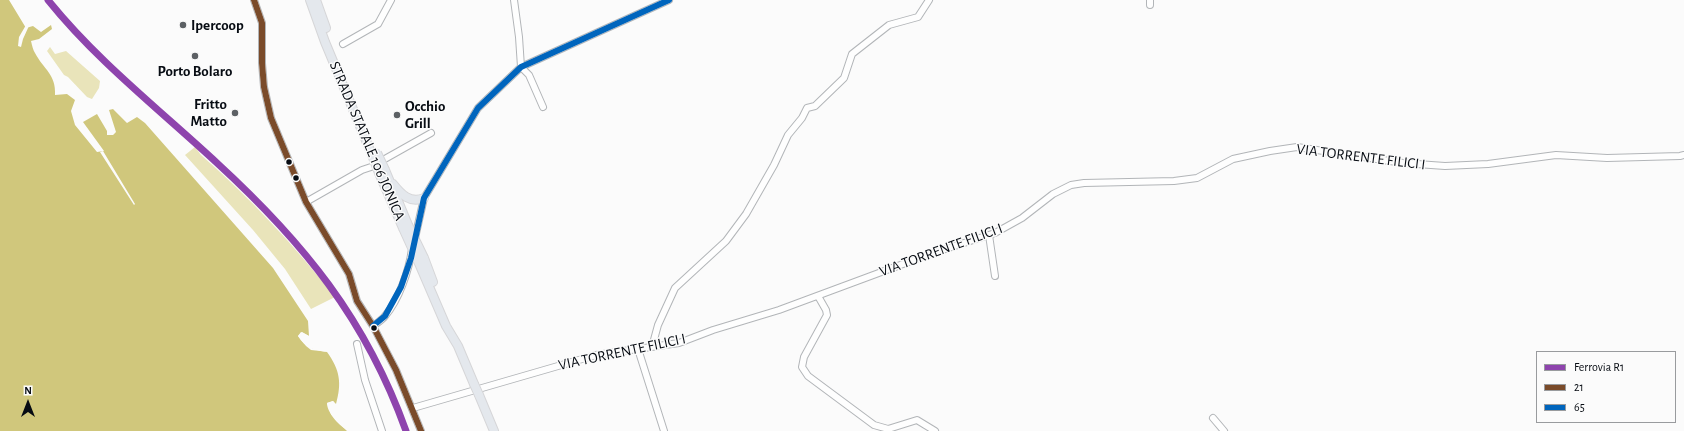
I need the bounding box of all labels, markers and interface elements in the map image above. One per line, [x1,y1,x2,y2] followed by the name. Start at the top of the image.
[191,16,244,34] place label: Ipercoop
[178,20,188,30] marker: Ipercoop
[190,51,200,61] marker: Porto Bolaro
[325,59,409,223] street label: STRADA STATALE 106 JONICA
[158,62,232,80] place label: Porto Bolaro
[191,95,227,130] place label: Fritto Matto
[405,97,445,132] place label: Occhio Grill
[230,108,240,118] marker: Fritto Matto
[392,110,402,120] marker: Occhio Grill
[1296,140,1426,174] street label: VIA TORRENTE FILICI I
[284,157,294,167] unlabelled marker
[291,173,301,183] unlabelled marker
[877,219,1005,281] street label: VIA TORRENTE FILICI I
[369,323,379,333] unlabelled marker
[557,330,687,374] street label: VIA TORRENTE FILICI I
[1536,351,1676,423] legend
[1574,361,1624,373] text: Ferrovia R1
[1574,381,1584,393] text: 21
[8,383,48,423] north arrow
[24,385,32,396] text: N
[1574,401,1585,413] text: 65

